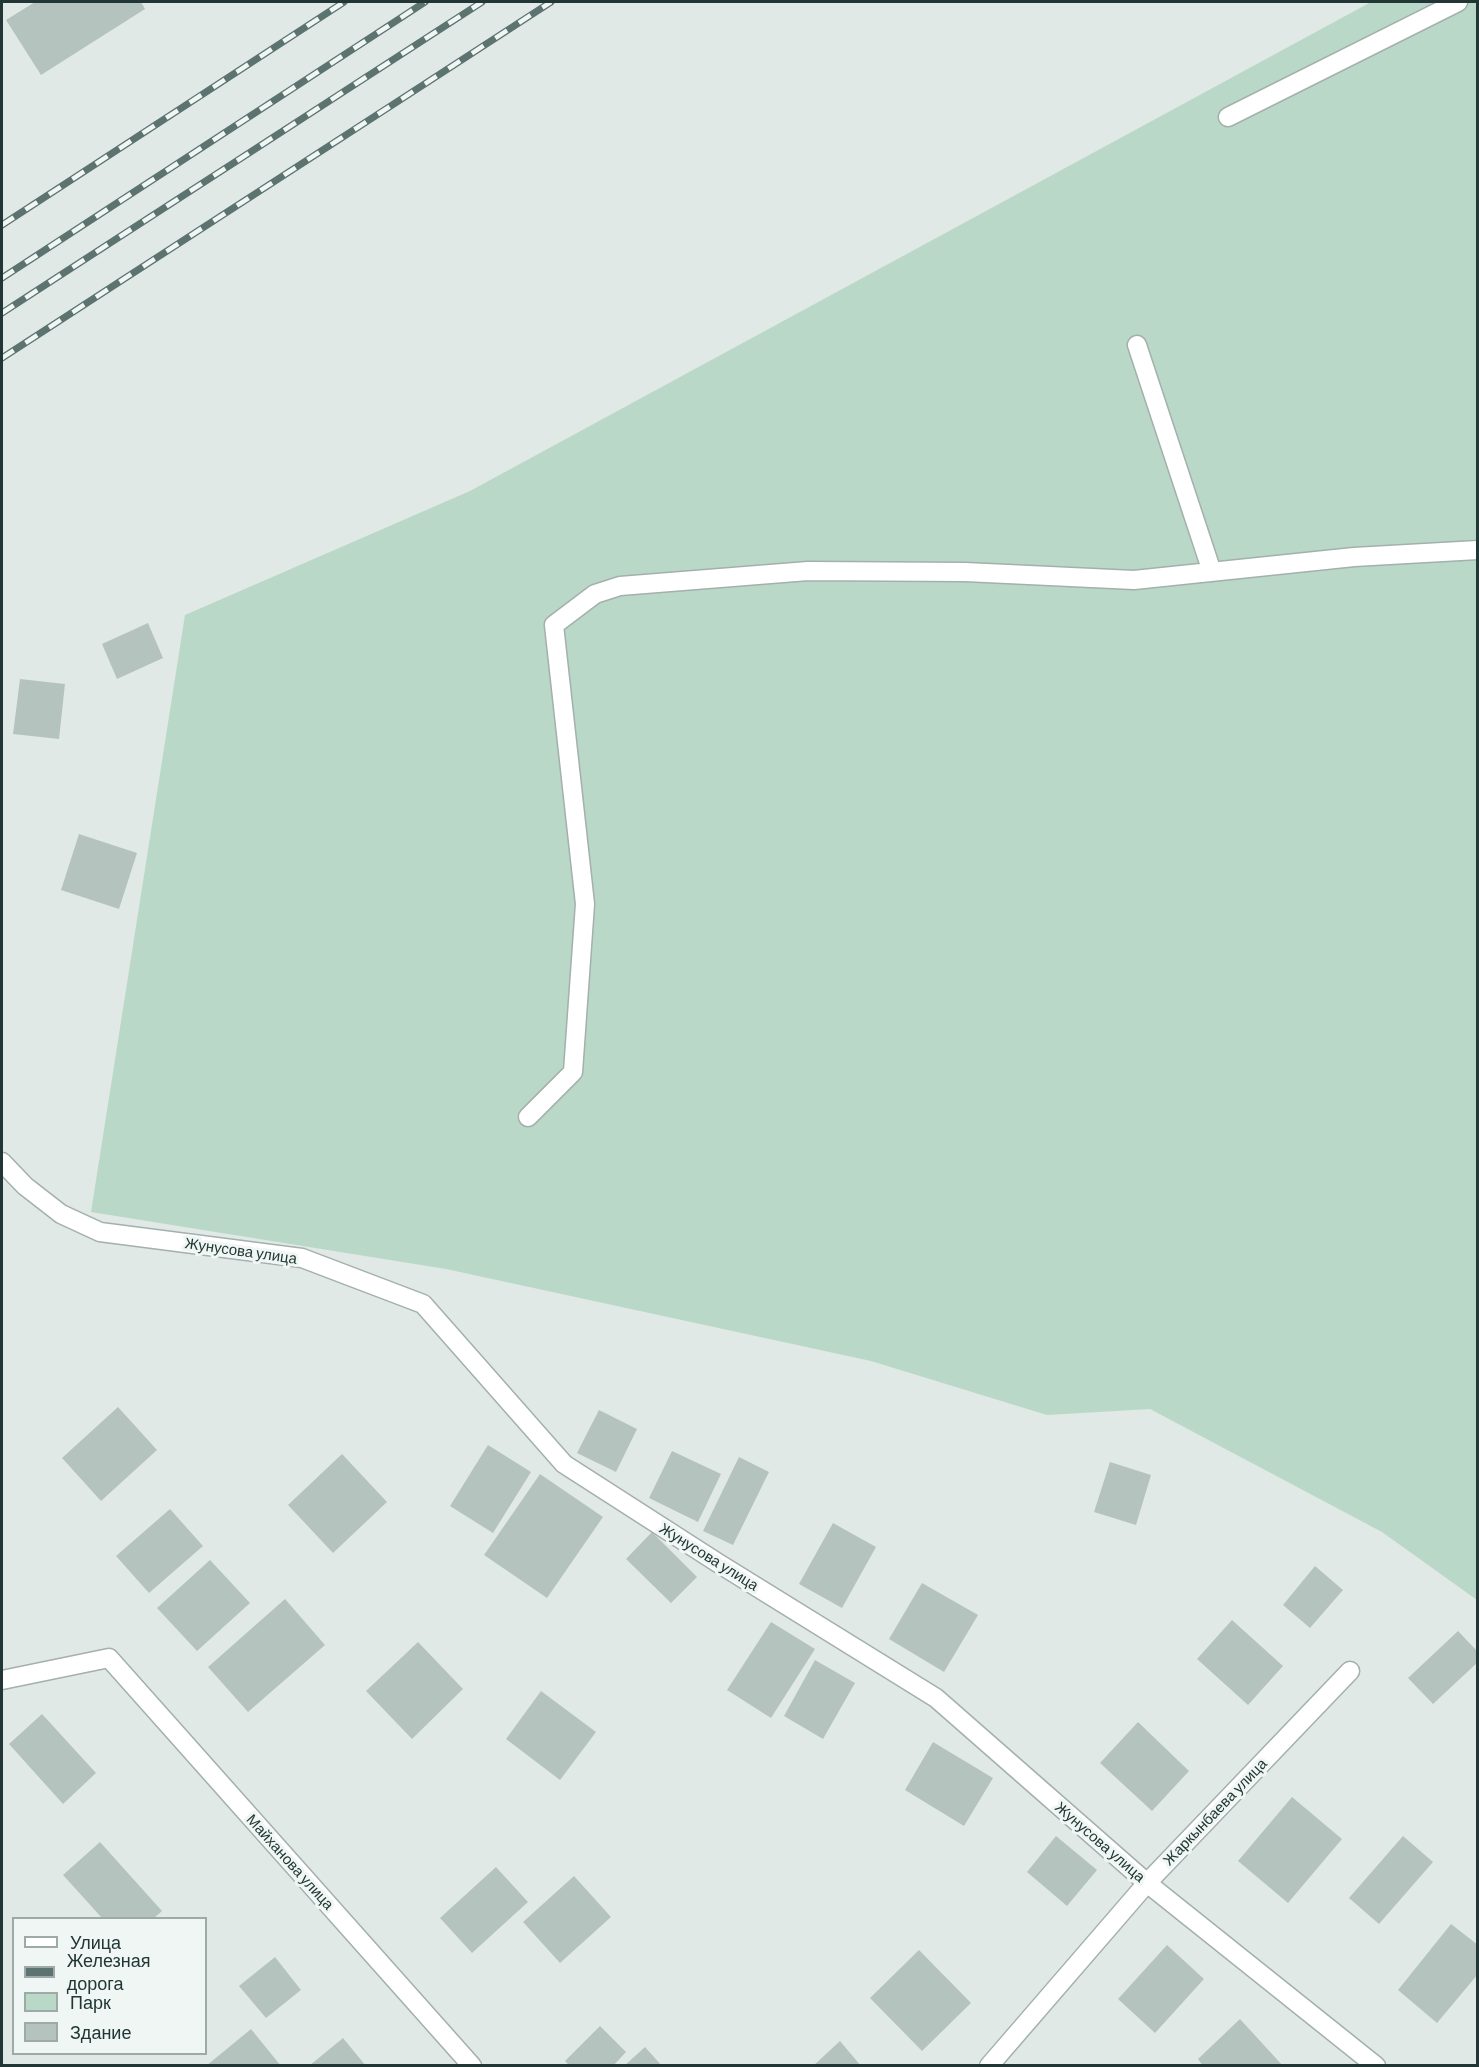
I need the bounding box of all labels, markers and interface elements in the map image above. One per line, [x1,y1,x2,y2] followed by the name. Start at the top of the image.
[184,1234,298,1268] street label: Жунусова улица
[656,1519,762,1595] street label: Жунусова улица
[1159,1755,1271,1869] street label: Жаркынбаева улица
[1051,1798,1149,1886] street label: Жунусова улица
[242,1811,338,1913] street label: Майханова улица
[12,1917,207,2055] legend
[70,1931,121,1953] text: Улица
[67,1949,151,1994] text: Железная дорога
[70,1991,111,2013] text: Парк
[70,2021,131,2043] text: Здание

